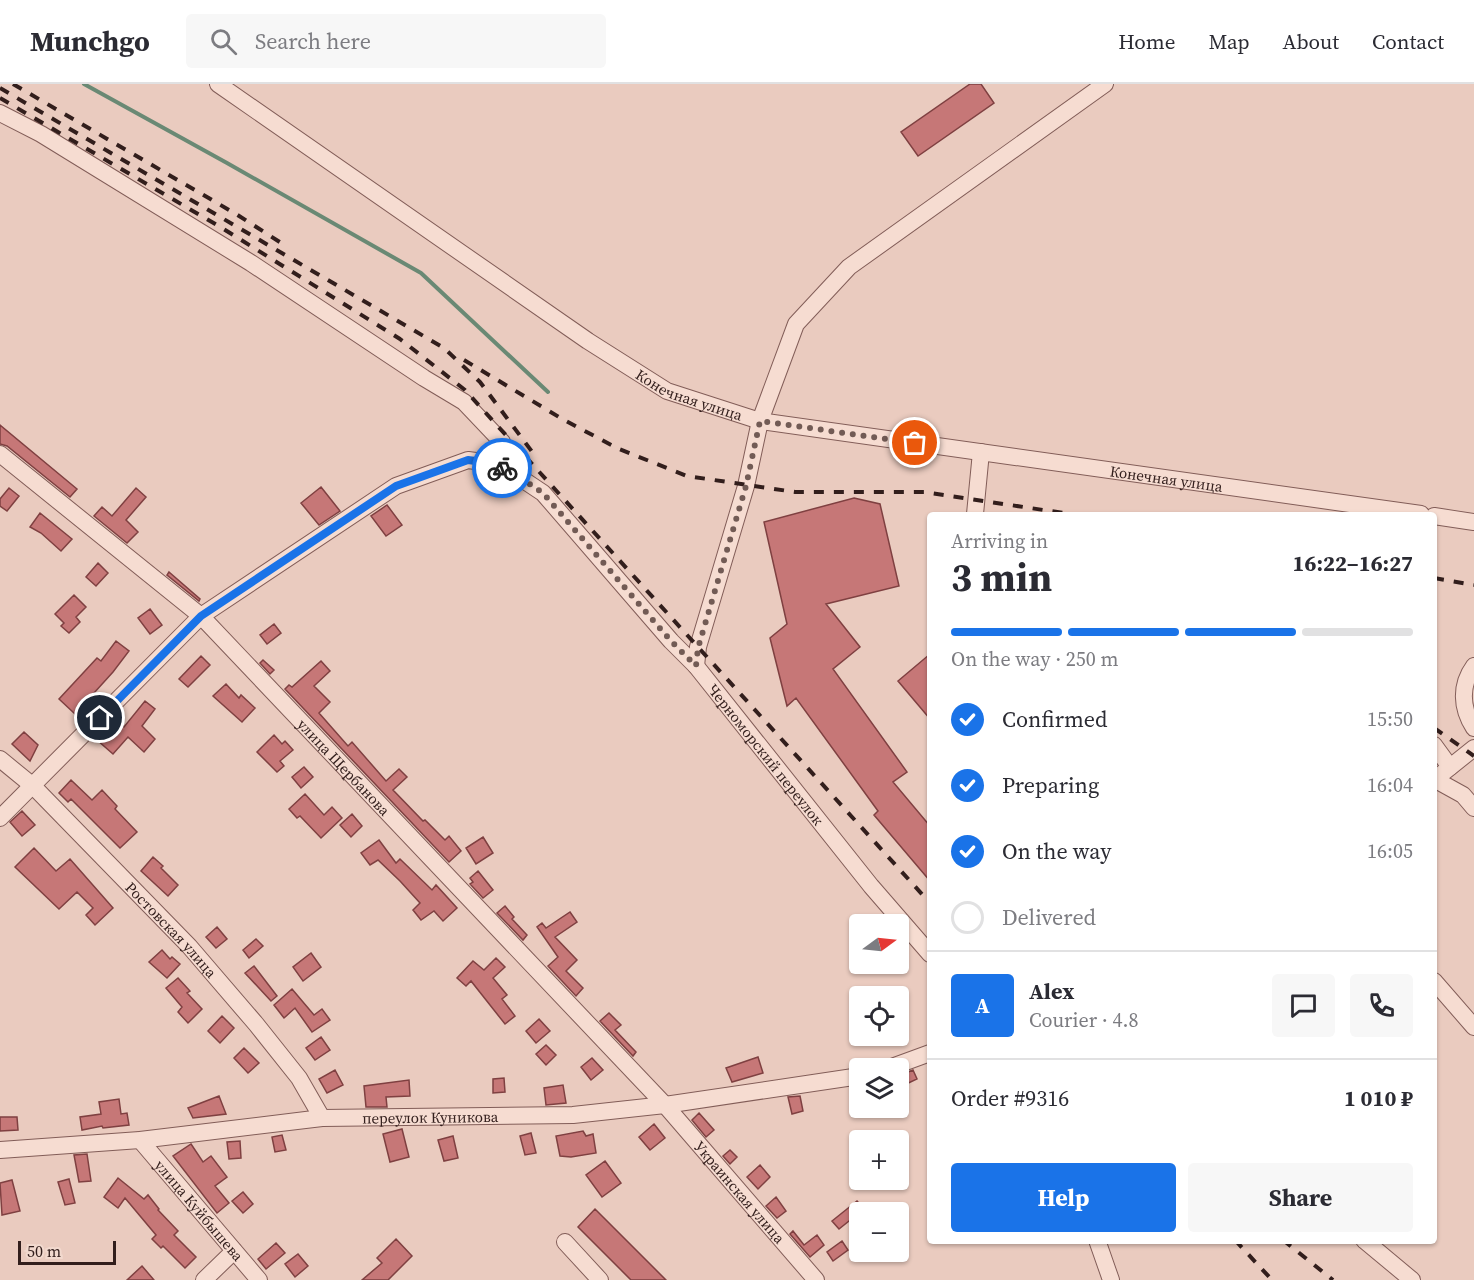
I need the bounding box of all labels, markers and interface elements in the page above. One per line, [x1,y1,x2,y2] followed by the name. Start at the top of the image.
[186,14,606,68] search box
[30,22,150,60] text: Munchgo
[207,25,240,58] icon: search
[255,26,371,56] text: Search here
[1118,27,1176,56] text: Home
[1209,27,1250,56] text: Map
[1283,27,1339,56] text: About
[1372,27,1444,56] text: Contact
[632,364,746,425] street label: Конечная улица
[889,417,940,468] pin
[898,426,931,459] icon: bag
[472,438,532,498] courier
[486,452,519,485] icon: bike
[1109,460,1224,497] street label: Конечная улица
[951,527,1048,555] text: Arriving in
[1293,548,1413,578] text: 16:22–16:27
[951,551,1052,604] text: 3 min
[951,645,1118,673] text: On the way · 250 m
[703,679,829,830] street label: Черноморский переулок
[74,692,125,743] pin
[83,701,116,734] icon: home
[951,703,984,736] icon: check
[1002,704,1107,734] text: Confirmed
[1367,705,1413,733] text: 15:50
[293,714,395,820] street label: улица Щербанова
[951,769,984,802] icon: check
[1002,770,1099,800] text: Preparing
[1367,771,1413,799] text: 16:04
[951,835,984,868] icon: check
[1002,836,1111,866] text: On the way
[1367,837,1413,865] text: 16:05
[121,877,222,982] street label: Ростовская улица
[1002,902,1096,932] text: Delivered
[849,914,909,974] north arrow
[849,914,909,1262] map controls
[1272,974,1335,1037] button: chat
[1350,974,1413,1037] button: phone
[1029,976,1074,1006] text: Alex
[849,986,909,1046] button: locate
[975,990,990,1020] text: A
[1029,1006,1138,1034] text: Courier · 4.8
[849,1058,909,1118] button: layers
[951,1083,1069,1113] text: Order #9316
[1344,1083,1413,1113] text: 1 010 ₽
[362,1105,499,1128] street label: переулок Куникова
[849,1130,909,1190] button: +
[690,1136,790,1248] street label: Украинская улица
[150,1155,249,1266] street label: улица Куйбышева
[951,1163,1176,1232] button: Help
[1188,1163,1413,1232] button: Share
[849,1202,909,1262] button: −
[18,1238,116,1266] scale bar
[27,1240,61,1262] text: 50 m

